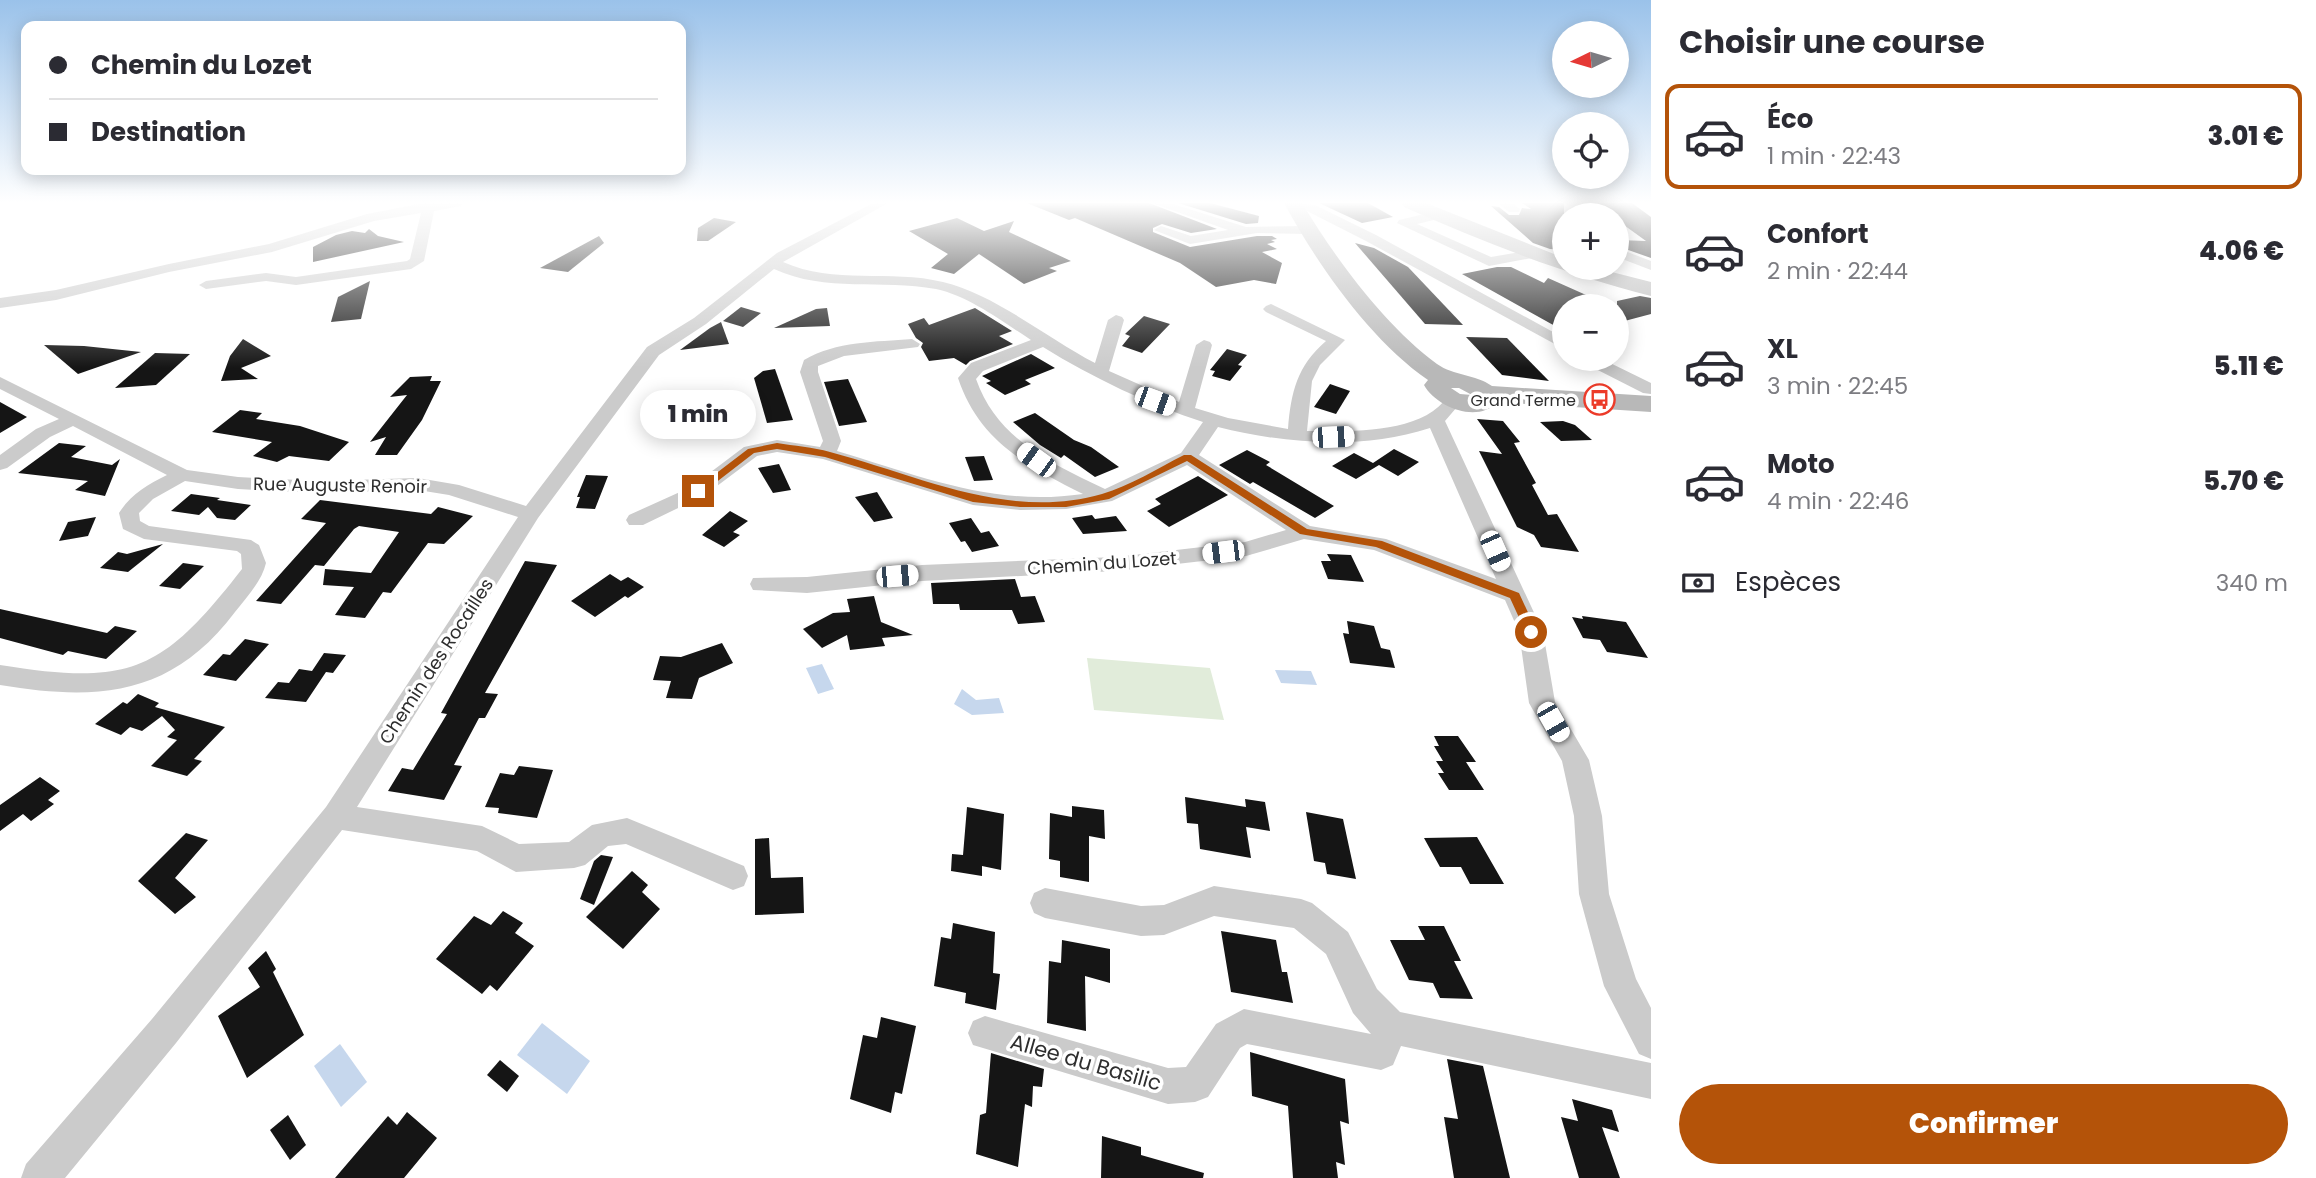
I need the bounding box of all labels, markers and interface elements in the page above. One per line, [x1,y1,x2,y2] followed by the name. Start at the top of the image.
[1679,19,1985,64] text: Choisir une course
[1552,21,1629,98] north arrow
[1552,21,1629,371] map controls
[91,47,312,83] text: Chemin du Lozet
[1767,101,1813,137] text: Éco
[1683,105,1746,168] icon: car
[1552,112,1629,189] button: locate
[91,114,246,150] text: Destination
[2208,118,2284,154] text: 3.01 €
[1767,140,1901,172] text: 1 min · 22:43
[1552,203,1629,280] button: +
[1767,216,1869,252] text: Confort
[1683,220,1746,283] icon: car
[2199,233,2284,269] text: 4.06 €
[1767,255,1908,287] text: 2 min · 22:44
[1552,294,1629,371] button: −
[1767,331,1798,367] text: XL
[1683,335,1746,398] icon: car
[2213,348,2284,384] text: 5.11 €
[1767,370,1908,402] text: 3 min · 22:45
[1582,383,1616,417] bus stop icon: Grand Terme
[1132,384,1179,418] car
[1470,389,1576,412] place label: Grand Terme
[640,390,756,438] callout: 1 min
[668,398,728,430] text: 1 min
[1312,426,1355,448] car
[1013,439,1060,481] car
[1767,446,1835,482] text: Moto
[1683,450,1746,513] icon: car
[2203,463,2284,499] text: 5.70 €
[253,471,427,499] street label: Rue Auguste Renoir
[682,475,714,507] route end
[1767,485,1909,517] text: 4 min · 22:46
[1477,528,1514,574] car
[1201,539,1246,565] car
[1027,545,1177,581] street label: Chemin du Lozet
[876,564,919,588] car
[1679,564,1717,602] icon: cash
[1735,564,1841,600] text: Espèces
[2216,567,2288,599] text: 340 m
[373,573,499,749] street label: Chemin des Rocailles
[1515,616,1547,648] route start
[1534,699,1573,745] car
[1007,1027,1165,1097] street label: Allee du Basilic
[1679,1084,2288,1164] button: Confirmer

